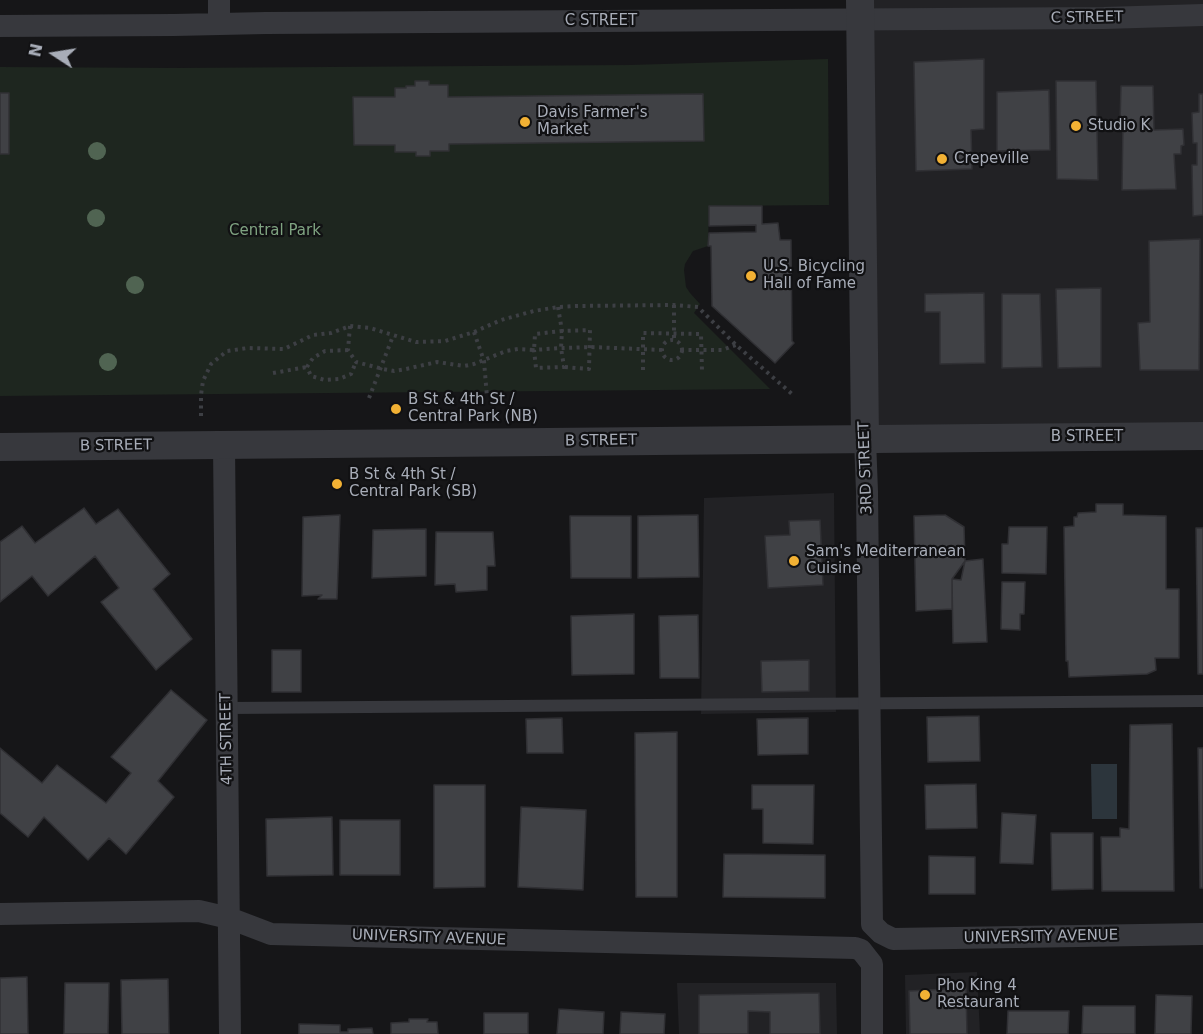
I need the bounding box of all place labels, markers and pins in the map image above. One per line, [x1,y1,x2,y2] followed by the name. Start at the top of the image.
[537,104,648,139] place label: Davis Farmer's Market
[518,115,532,129] marker: Davis Farmer's Market
[1088,117,1150,135] place label: Studio K
[1069,119,1083,133] marker: Studio K
[954,150,1029,168] place label: Crepeville
[935,152,949,166] marker: Crepeville
[763,258,865,293] place label: U.S. Bicycling Hall of Fame
[744,269,758,283] marker: U.S. Bicycling Hall of Fame
[408,391,538,426] place label: B St & 4th St / Central Park (NB)
[389,402,403,416] marker: B St & 4th St / Central Park (NB)
[349,466,477,501] place label: B St & 4th St / Central Park (SB)
[330,477,344,491] marker: B St & 4th St / Central Park (SB)
[806,543,966,578] place label: Sam's Mediterranean Cuisine
[787,554,801,568] marker: Sam's Mediterranean Cuisine
[937,977,1019,1012] place label: Pho King 4 Restaurant
[918,988,932,1002] marker: Pho King 4 Restaurant

